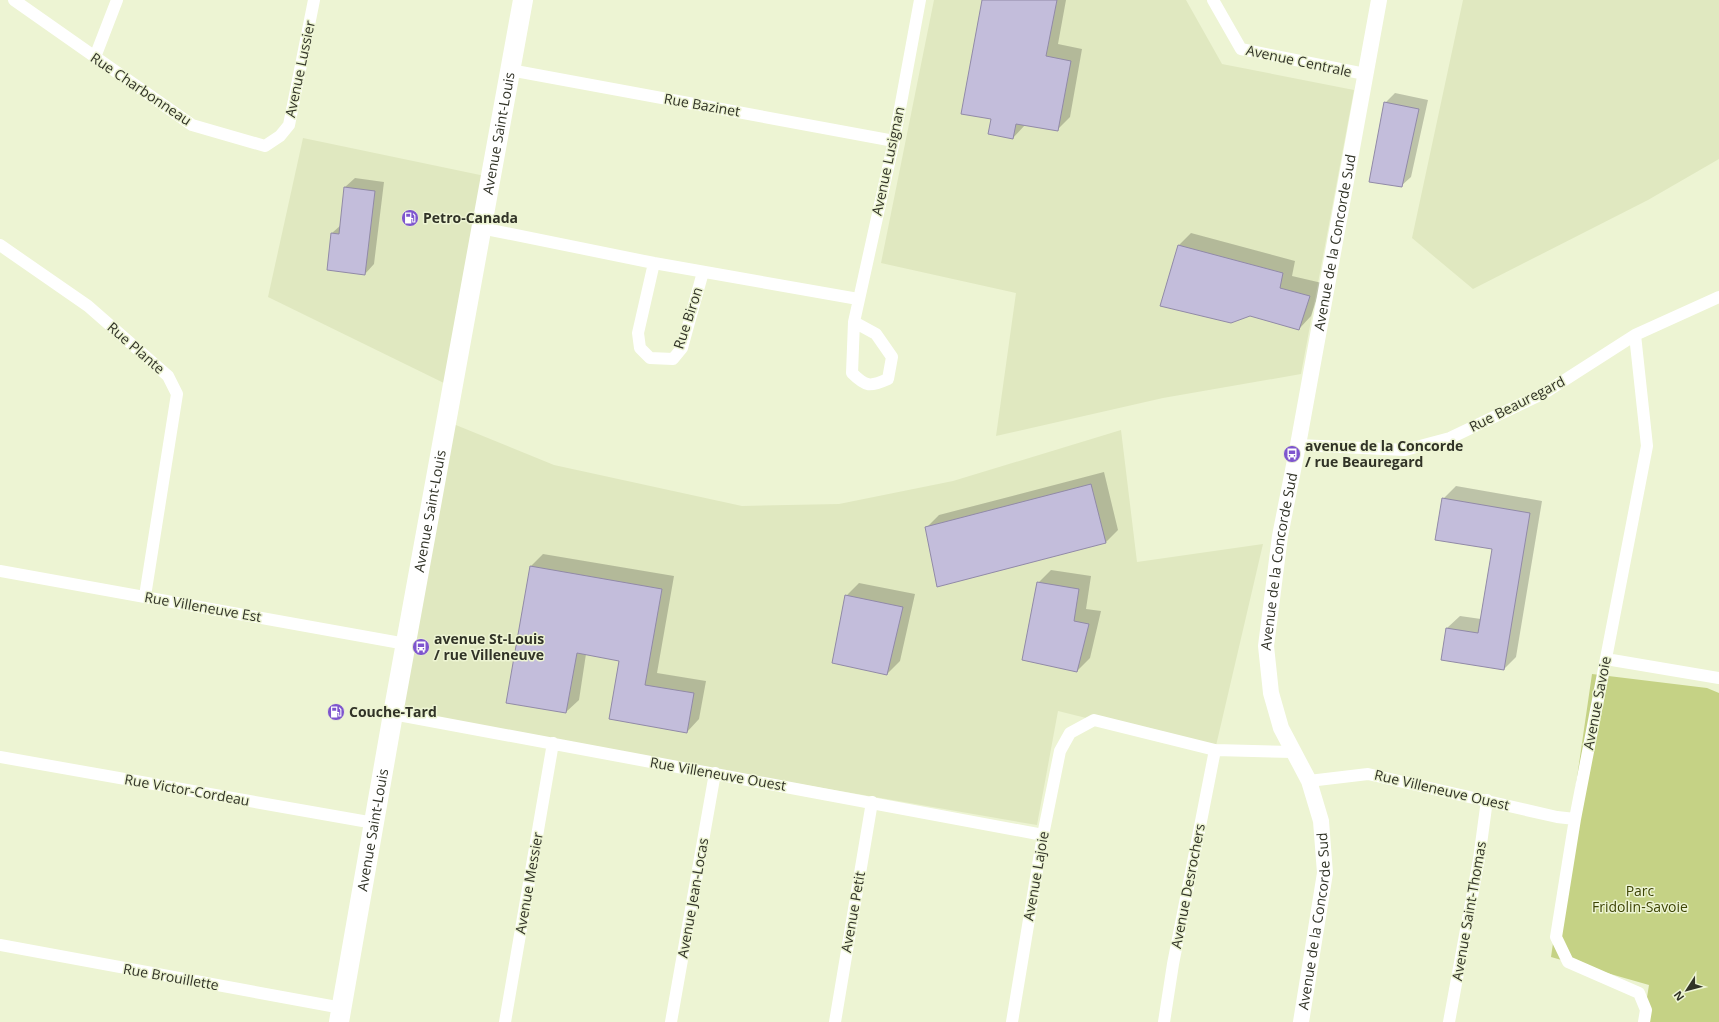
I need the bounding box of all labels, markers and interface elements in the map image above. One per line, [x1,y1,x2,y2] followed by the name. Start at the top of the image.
[280,18,319,119] street label: Avenue Lussier
[1245,40,1354,81] street label: Avenue Centrale
[87,48,196,129] street label: Rue Charbonneau
[478,70,519,196] street label: Avenue Saint-Louis
[662,88,742,121] street label: Rue Bazinet
[867,105,908,217] street label: Avenue Lusignan
[1309,152,1360,332] street label: Avenue de la Concorde Sud
[400,208,420,228] fuel station icon: Petro-Canada
[423,208,518,227] place label: Petro-Canada
[669,284,706,351] street label: Rue Biron
[104,318,169,378] street label: Rue Plante
[1466,371,1568,436] street label: Rue Beauregard
[1305,436,1463,471] place label: avenue de la Concorde / rue Beauregard
[1282,444,1302,464] bus stop icon: avenue de la Concorde / rue Beauregard
[409,448,450,574] street label: Avenue Saint-Louis
[1256,471,1301,651] street label: Avenue de la Concorde Sud
[143,587,263,626] street label: Rue Villeneuve Est
[434,629,544,664] place label: avenue St-Louis / rue Villeneuve
[411,637,431,657] bus stop icon: avenue St-Louis / rue Villeneuve
[1578,655,1615,751] street label: Avenue Savoie
[326,702,346,722] fuel station icon: Couche-Tard
[349,702,437,721] place label: Couche-Tard
[648,752,788,795] street label: Rue Villeneuve Ouest
[1373,765,1512,814] street label: Rue Villeneuve Ouest
[352,767,392,893] street label: Avenue Saint-Louis
[123,769,251,810] street label: Rue Victor-Cordeau
[1166,822,1209,950] street label: Avenue Desrochers
[1018,829,1053,922] street label: Avenue Lajoie
[510,830,547,935] street label: Avenue Messier
[1293,832,1334,1011] street label: Avenue de la Concorde Sud
[673,836,712,960] street label: Avenue Jean-Locas
[1447,839,1490,982] street label: Avenue Saint-Thomas
[836,870,869,954] street label: Avenue Petit
[1592,881,1688,916] park label: Parc Fridolin-Savoie
[122,959,221,994] street label: Rue Brouillette
[1667,970,1707,1010] north arrow
[1670,988,1687,1004] text: N

